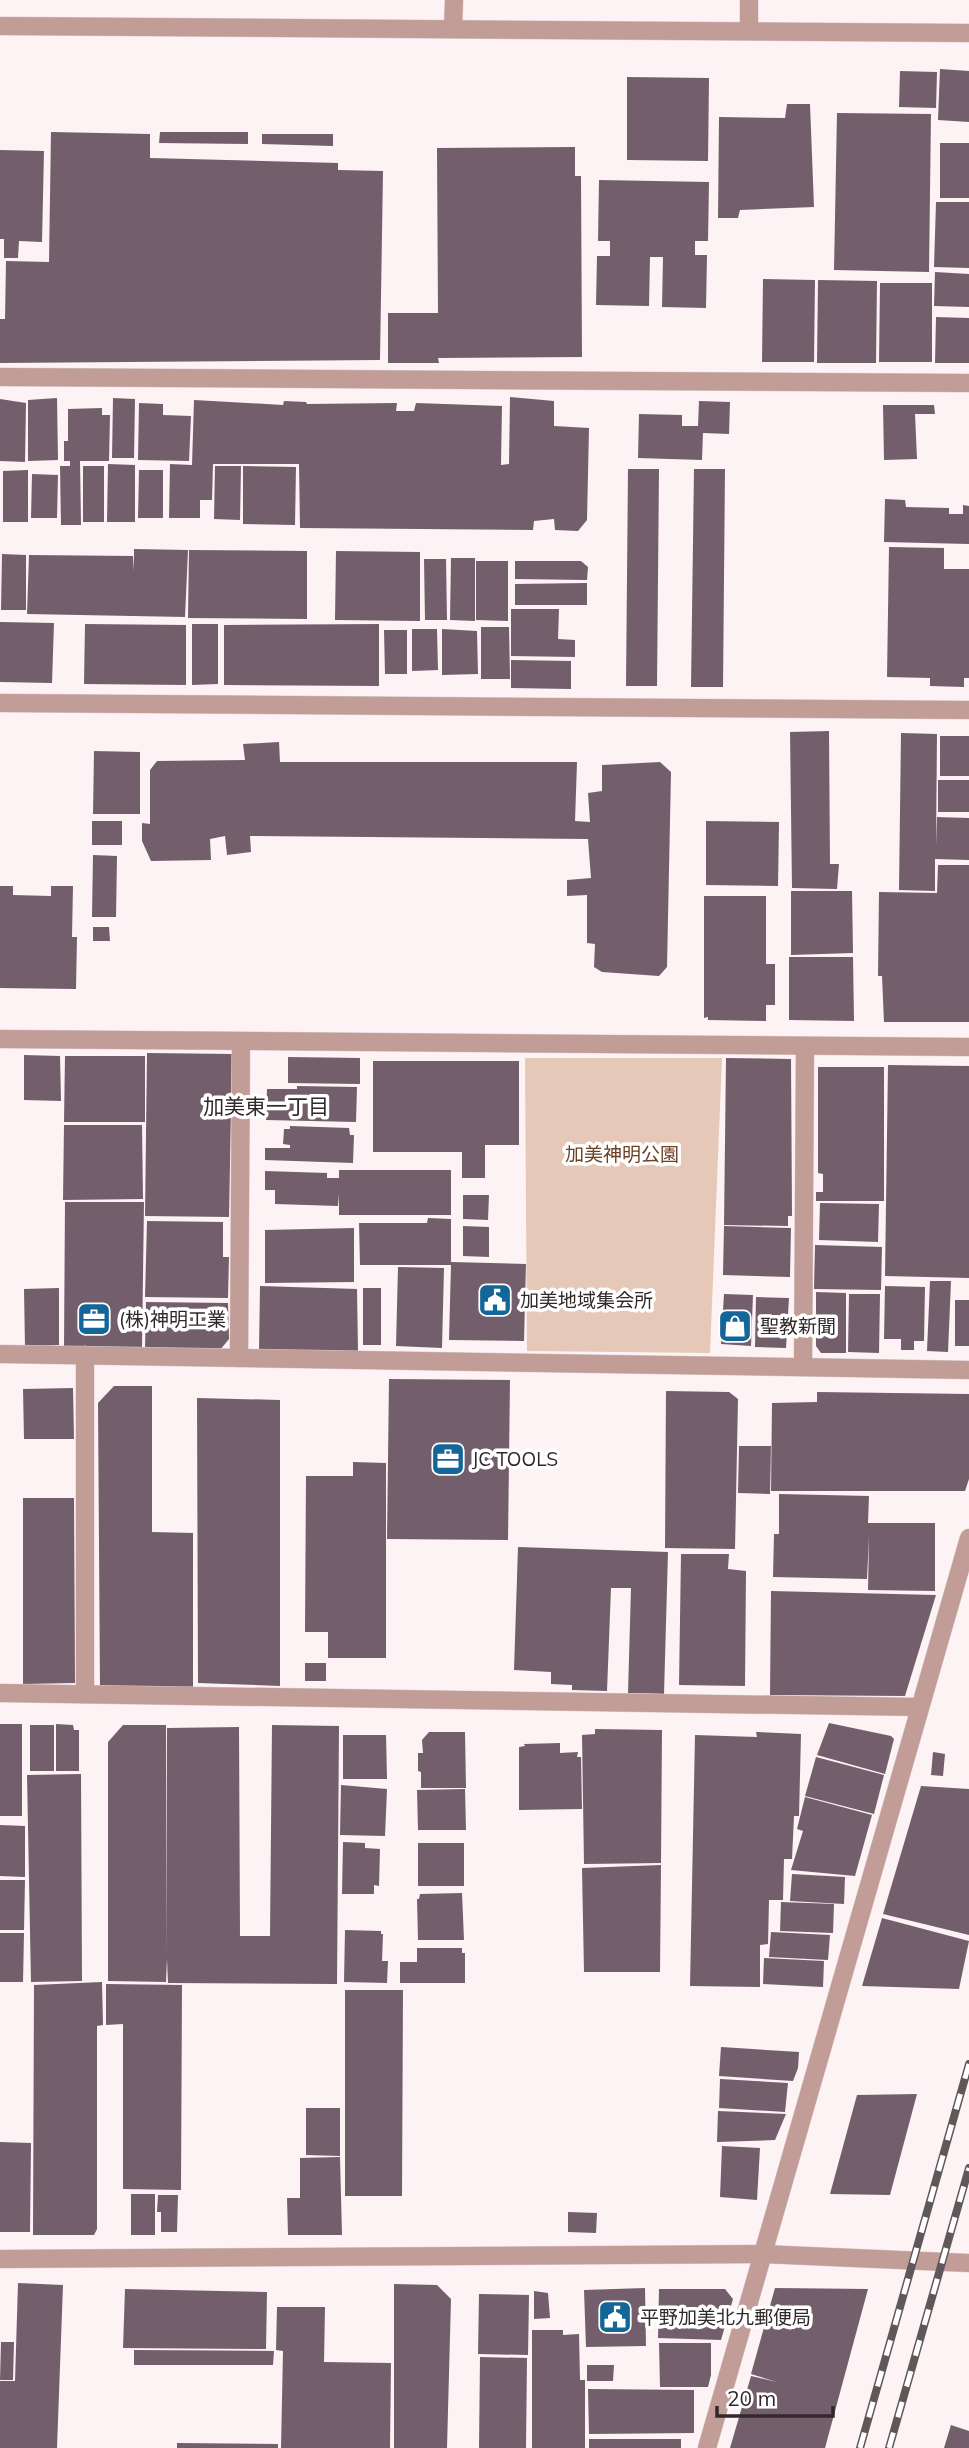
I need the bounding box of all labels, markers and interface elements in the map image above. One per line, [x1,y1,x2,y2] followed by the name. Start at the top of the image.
[203,1093,329,1119] district label: 加美東一丁目
[565,1142,679,1166] park label: 加美神明公園
[476,1281,514,1319] public building icon: 加美地域集会所
[520,1288,653,1312] place label: 加美地域集会所
[75,1300,113,1338] office icon: (株)神明工業
[119,1307,226,1331] place label: (株)神明工業
[716,1307,754,1345] shop icon: 聖教新聞
[760,1314,836,1338] place label: 聖教新聞
[429,1440,467,1478] office icon: JC TOOLS
[472,1447,558,1471] place label: JC TOOLS
[596,2298,634,2336] public building icon: 平野加美北九郵便局
[640,2305,811,2329] place label: 平野加美北九郵便局
[717,2374,832,2418] scale bar
[727,2385,776,2411] text: 20 m

